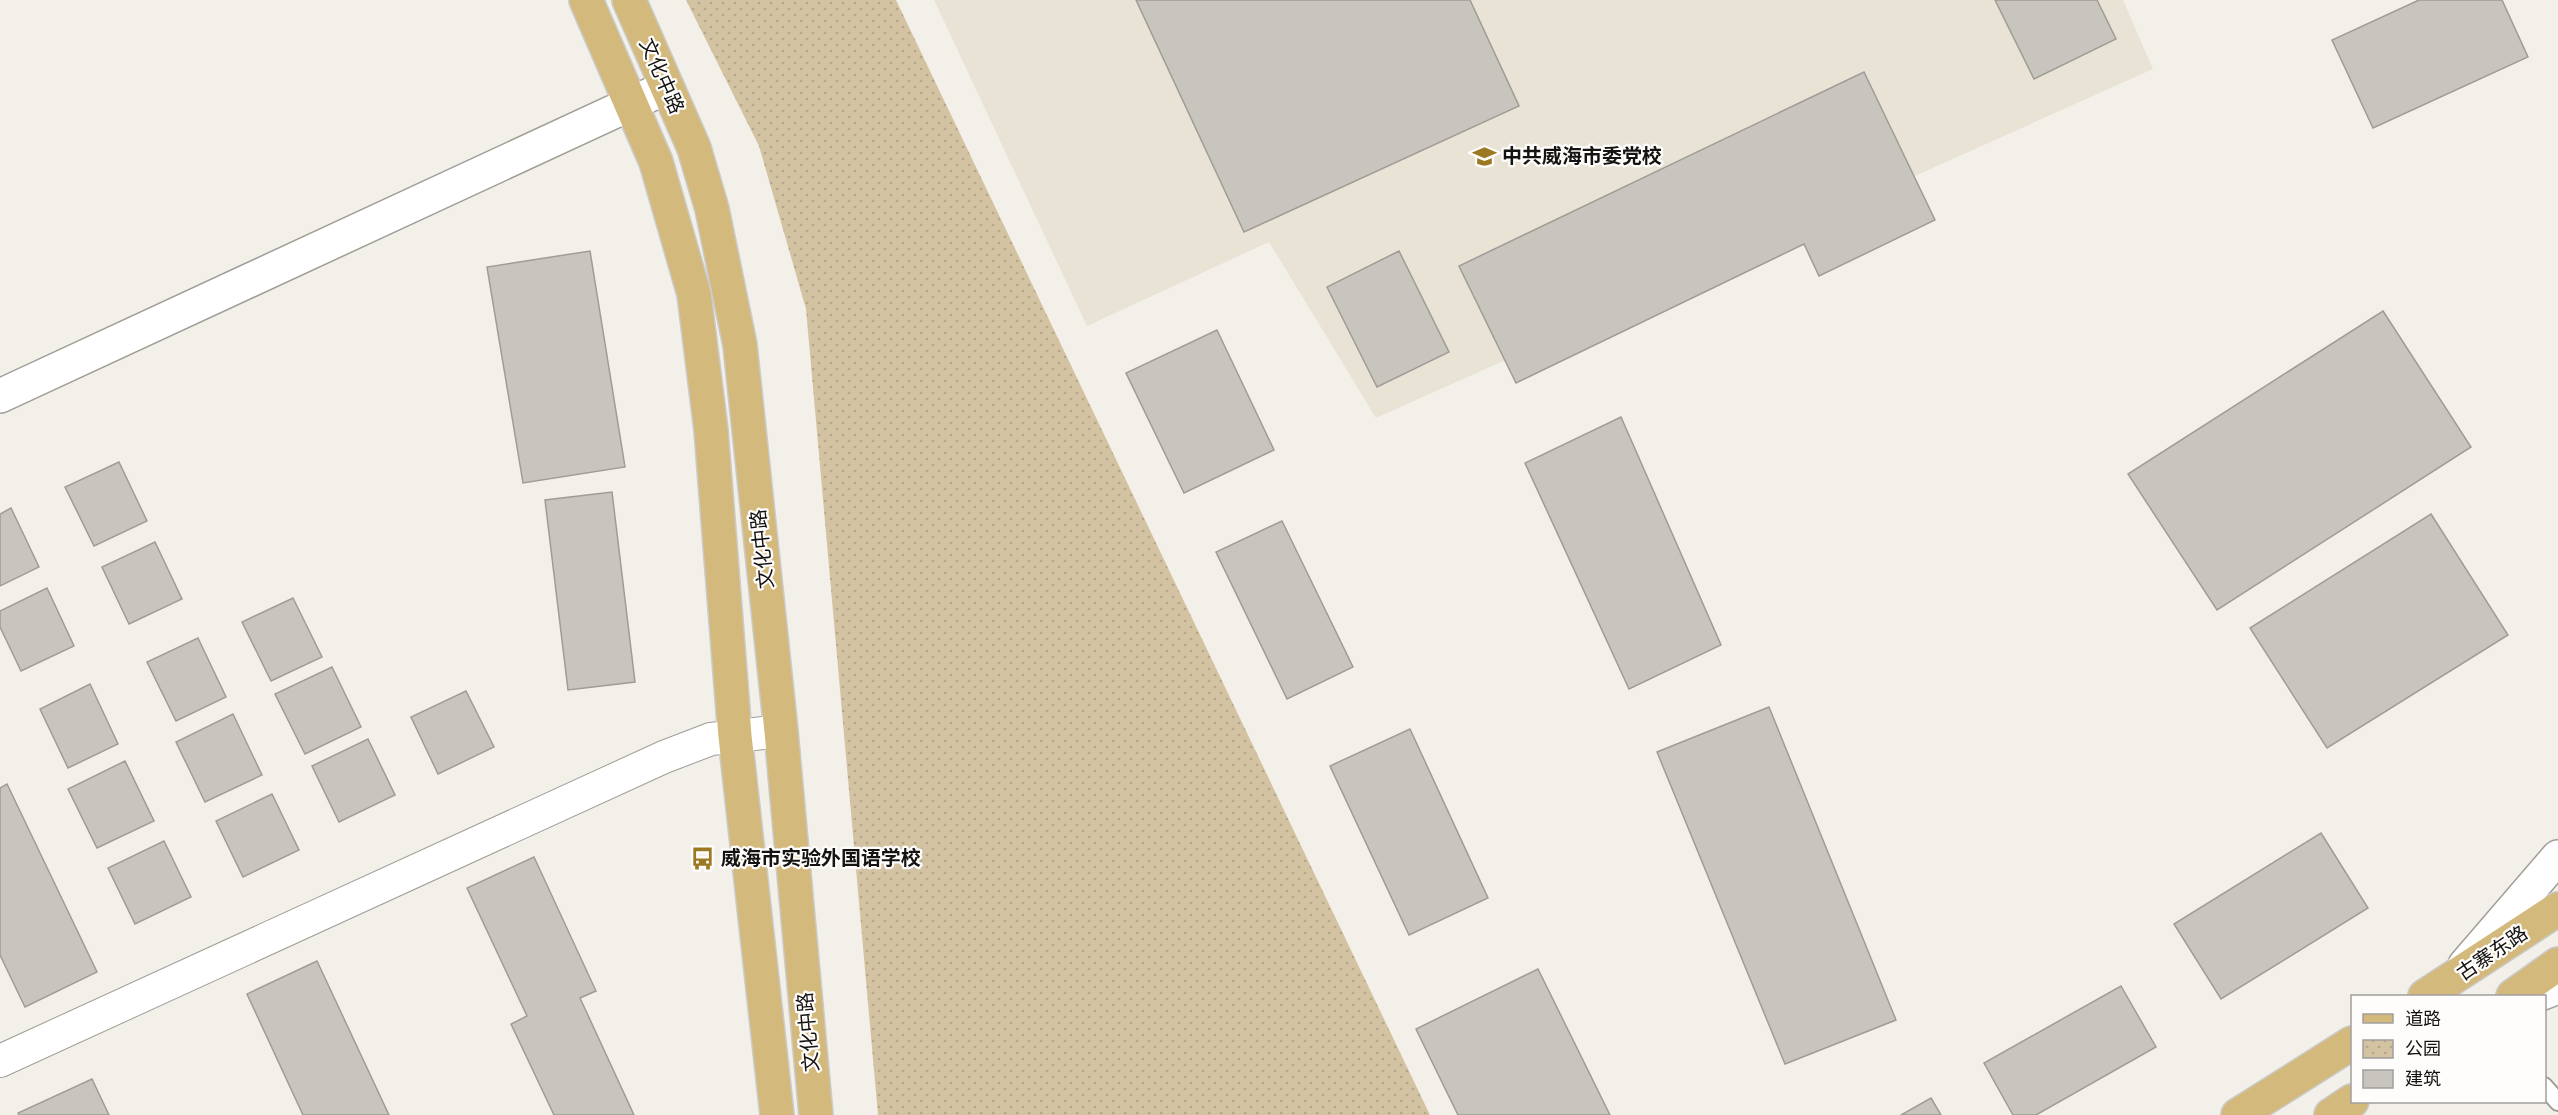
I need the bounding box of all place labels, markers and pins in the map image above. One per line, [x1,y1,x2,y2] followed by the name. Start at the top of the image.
[1471,143,1497,169] school or university icon: 中共威海市委党校
[1502,143,1662,169] place label: 中共威海市委党校
[690,845,716,871] bus stop icon: 威海市实验外国语学校
[721,845,921,871] place label: 威海市实验外国语学校

